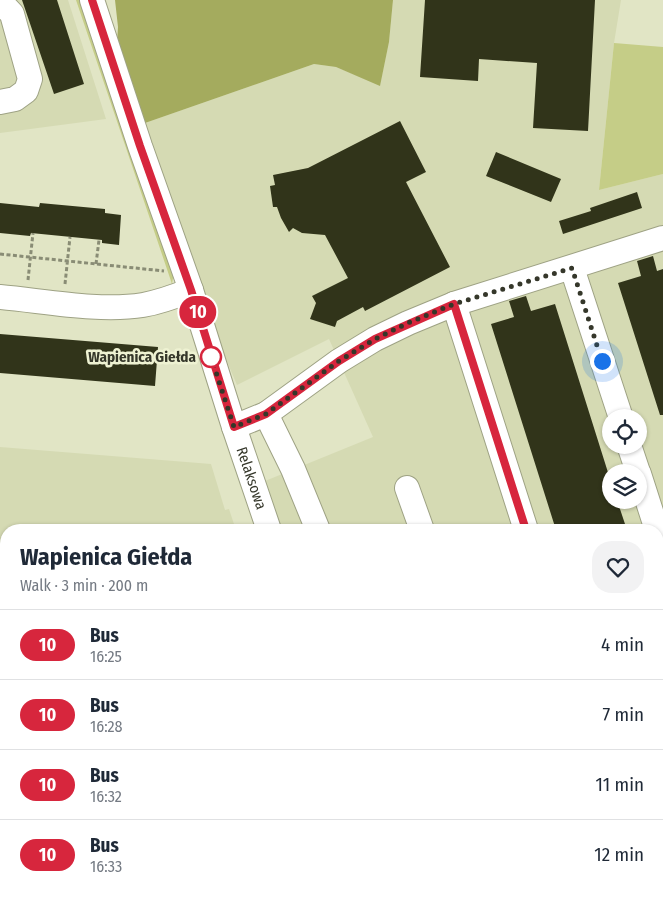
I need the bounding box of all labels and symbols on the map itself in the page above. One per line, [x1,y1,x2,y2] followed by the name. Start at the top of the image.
[176,296,220,328] line badge: 10
[200,346,222,368] marker: Wapienica Giełda
[88,348,197,366] place label: Wapienica Giełda
[590,349,615,374] your location
[232,444,270,512] street label: Relaksowa

